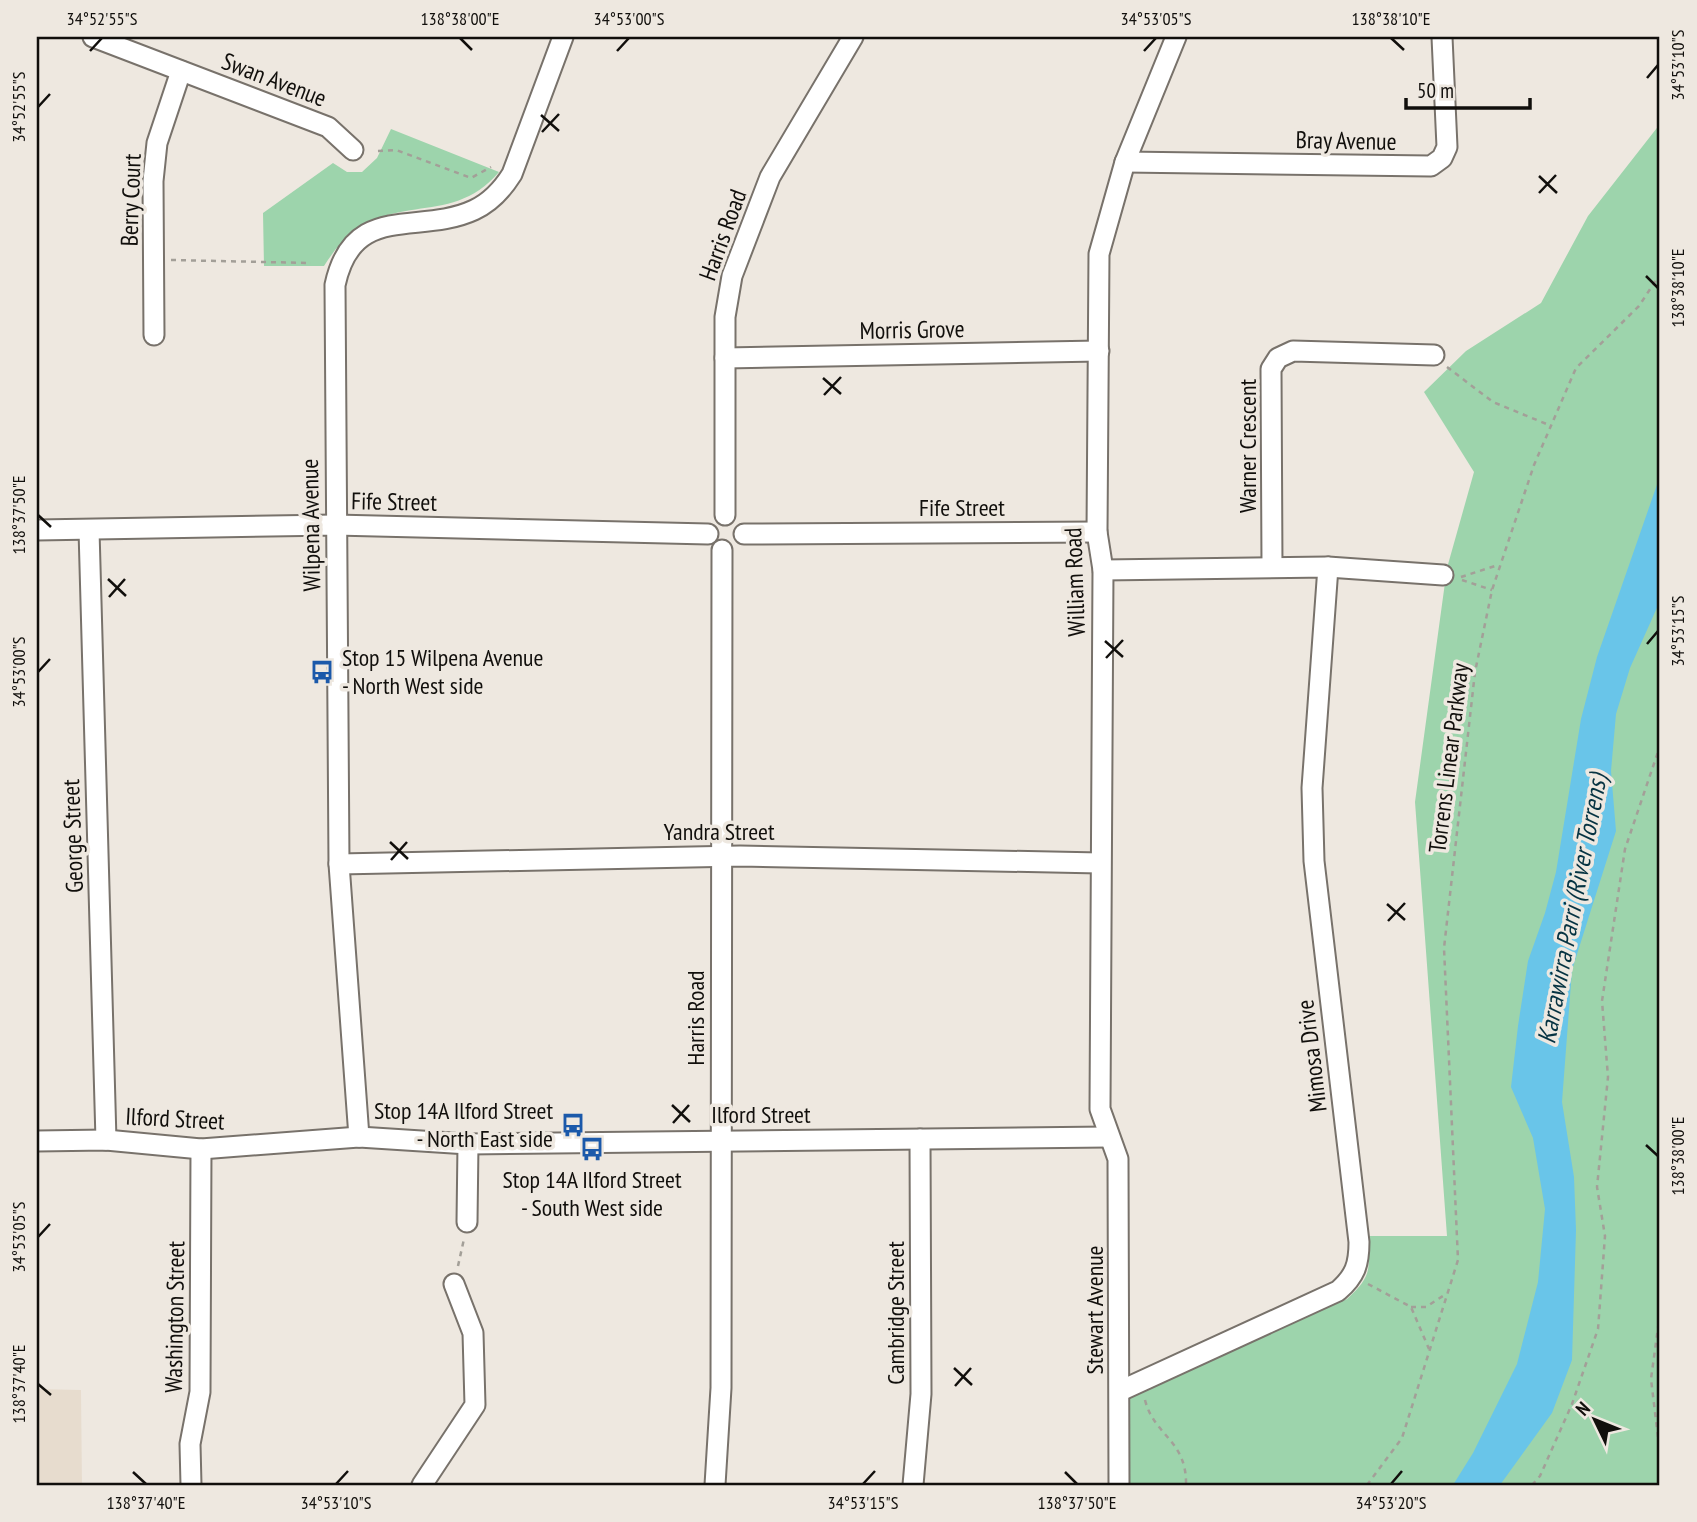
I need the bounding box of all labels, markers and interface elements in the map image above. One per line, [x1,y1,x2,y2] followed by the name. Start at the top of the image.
[67,7,138,30] text: 34°52'55"S
[421,7,499,30] text: 138°38'00"E
[594,7,665,30] text: 34°53'00"S
[1121,7,1192,30] text: 34°53'05"S
[1352,7,1430,30] text: 138°38'10"E
[1666,29,1689,100] text: 34°53'10"S
[217,45,331,114] street label: Swan Avenue
[1406,66,1531,110] scale bar
[7,71,30,142] text: 34°52'55"S
[1417,77,1454,104] text: 50 m
[1295,124,1397,157] street label: Bray Avenue
[113,153,148,247] street label: Berry Court
[692,185,753,285] street label: Harris Road
[1666,249,1689,327] text: 138°38'10"E
[859,313,965,346] street label: Morris Grove
[1232,379,1263,513] street label: Warner Crescent
[294,458,327,592] street label: Wilpena Avenue
[7,476,30,554] text: 138°37'50"E
[351,485,438,518] street label: Fife Street
[919,492,1005,523] street label: Fife Street
[1057,527,1092,637] street label: William Road
[1666,595,1689,666] text: 34°53'15"S
[7,636,30,707] text: 34°53'00"S
[342,642,543,701] place label: Stop 15 Wilpena Avenue - North West side
[308,658,336,686] bus stop icon: Stop 15 Wilpena Avenue - North West side
[1421,661,1476,854] street label: Torrens Linear Parkway
[1529,769,1614,1046] water label: Karrawirra Parri (River Torrens)
[55,778,90,893] street label: George Street
[664,816,775,847] street label: Yandra Street
[680,971,711,1065] street label: Harris Road
[1289,998,1334,1114] street label: Mimosa Drive
[374,1095,553,1154] place label: Stop 14A Ilford Street - North East side
[711,1099,811,1130] street label: Ilford Street
[125,1100,226,1137] street label: Ilford Street
[559,1111,587,1139] bus stop icon: Stop 14A Ilford Street - North East side
[1666,1117,1689,1195] text: 138°38'00"E
[578,1135,606,1163] bus stop icon: Stop 14A Ilford Street - South West side
[502,1164,682,1223] place label: Stop 14A Ilford Street - South West side
[7,1201,30,1272] text: 34°53'05"S
[158,1240,191,1393] street label: Washington Street
[880,1241,911,1385] street label: Cambridge Street
[1079,1245,1110,1375] street label: Stewart Avenue
[7,1345,30,1423] text: 138°37'40"E
[1560,1386,1630,1456] north arrow
[1570,1396,1595,1420] text: N
[107,1491,185,1514] text: 138°37'40"E
[301,1491,372,1514] text: 34°53'10"S
[828,1491,899,1514] text: 34°53'15"S
[1038,1491,1116,1514] text: 138°37'50"E
[1356,1491,1427,1514] text: 34°53'20"S

